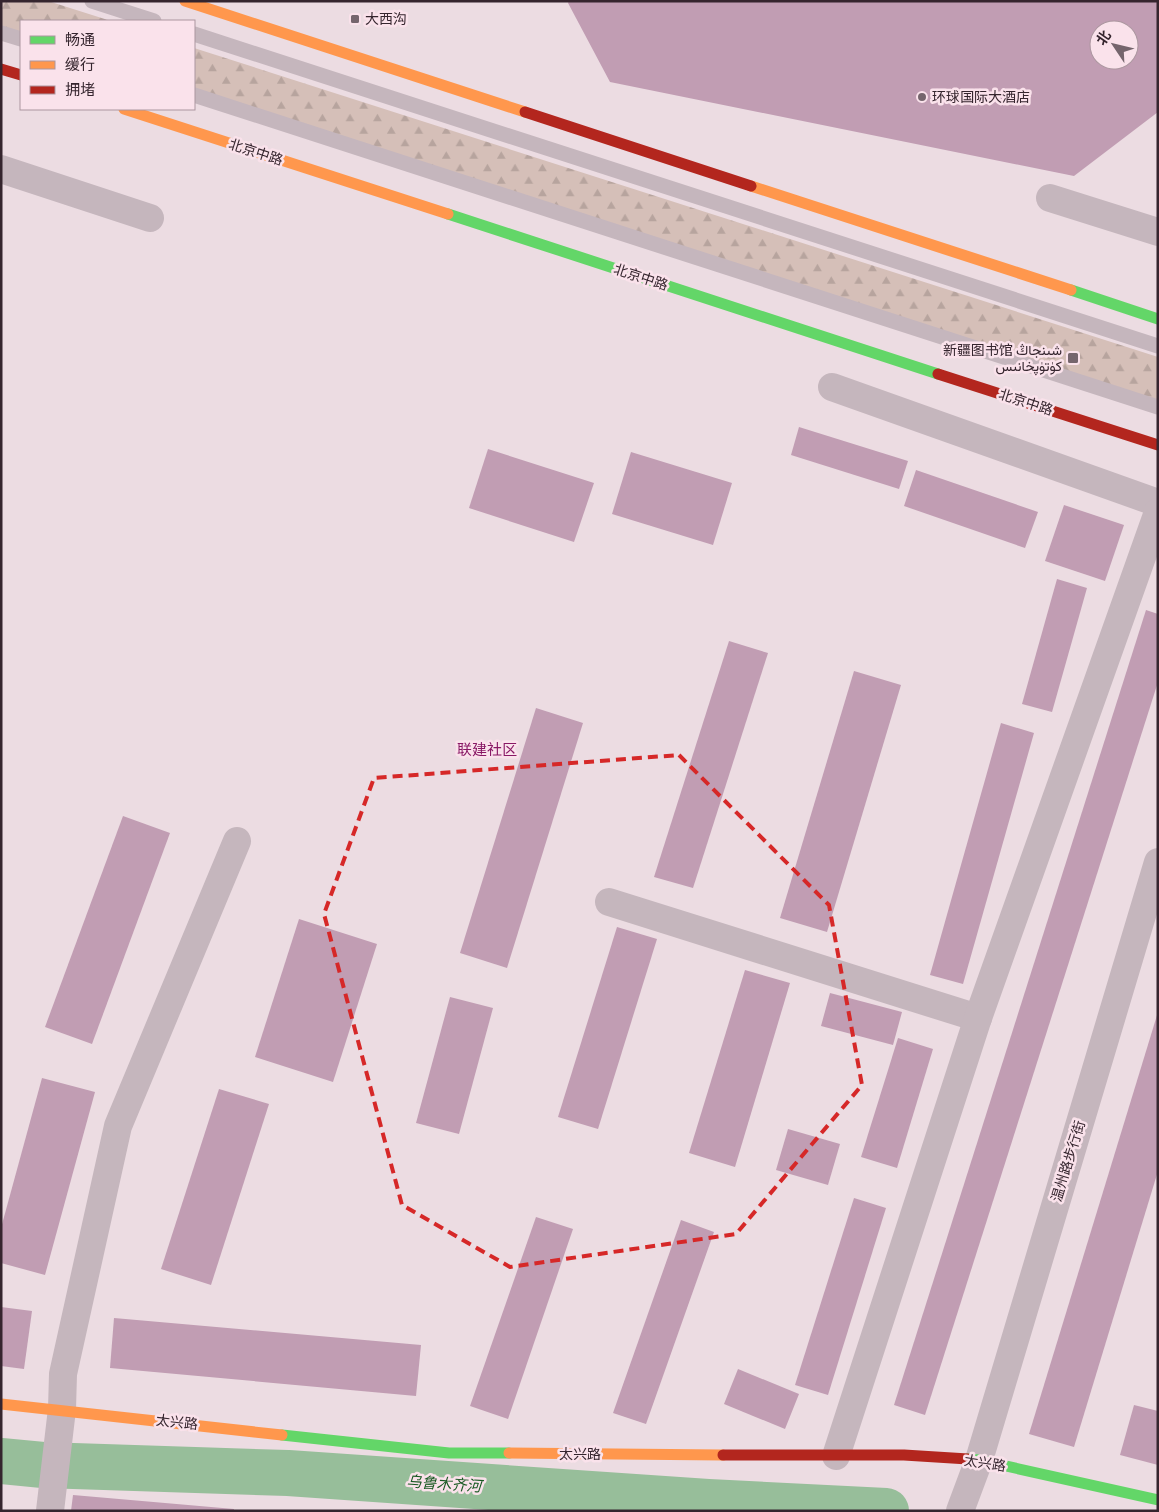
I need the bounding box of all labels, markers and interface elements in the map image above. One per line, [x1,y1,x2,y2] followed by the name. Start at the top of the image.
[365,11,407,28] place label: 大西沟
[349,13,361,25] marker: 大西沟
[20,20,195,110] legend
[1089,20,1139,70] north arrow
[1093,27,1115,48] text: 北
[65,31,95,49] text: 畅通
[65,56,95,74] text: 缓行
[65,81,95,99] text: 拥堵
[932,89,1030,106] place label: 环球国际大酒店
[916,91,928,103] marker: 环球国际大酒店
[227,136,285,169] street label: 北京中路
[612,261,670,294] street label: 北京中路
[943,342,1062,376] place label: 新疆图书馆 شىنجاڭ كۈتۈپخانىس
[1066,351,1080,365] marker: 新疆图书馆 شىنجاڭ كۈتۈپخانىس
[997,386,1055,419] street label: 北京中路
[457,741,517,759] district label: 联建社区
[1048,1118,1089,1204] street label: 温州路步行街
[155,1412,199,1433] street label: 太兴路
[559,1446,601,1463] street label: 太兴路
[963,1452,1007,1475] street label: 太兴路
[406,1472,485,1496] water label: 乌鲁木齐河

